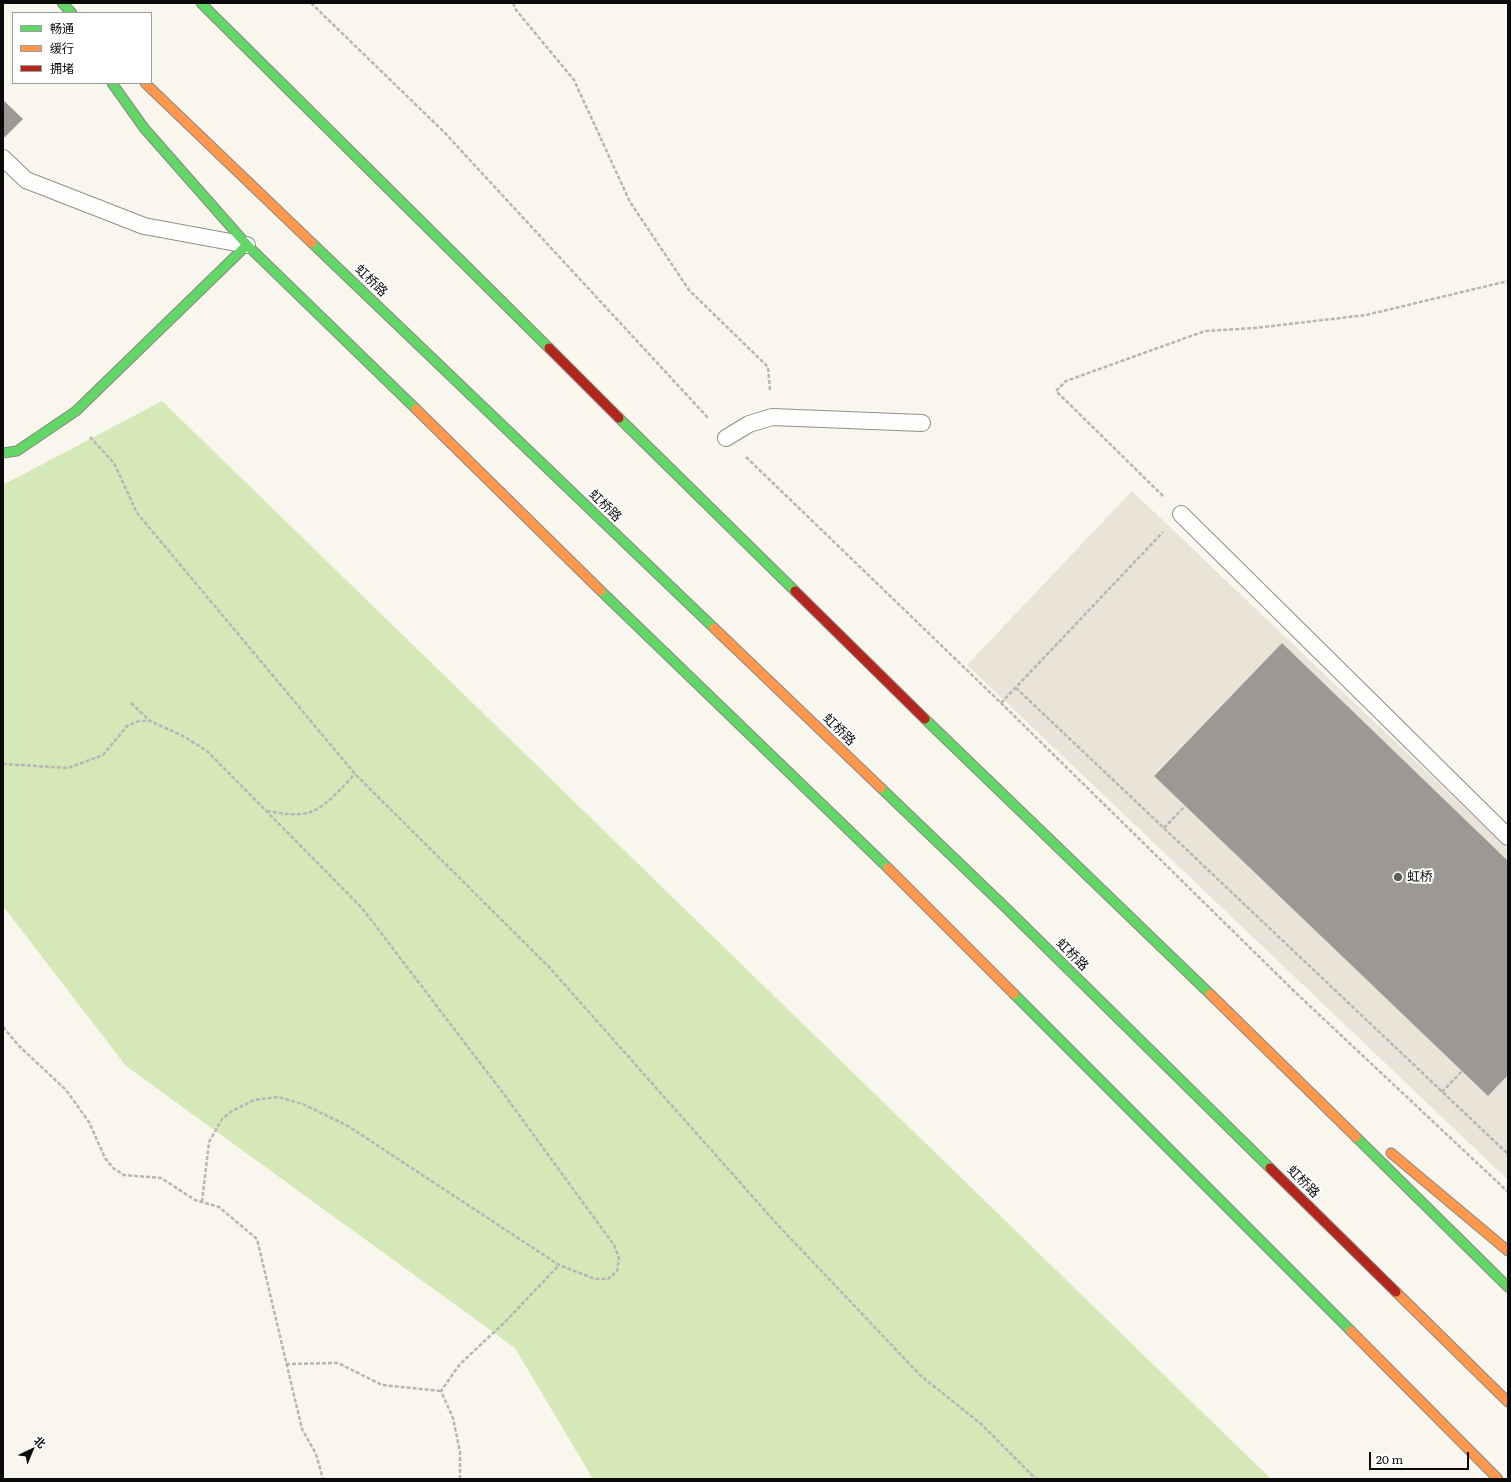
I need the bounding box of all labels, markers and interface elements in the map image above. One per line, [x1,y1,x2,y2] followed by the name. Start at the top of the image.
[12,12,152,84] legend
[50,19,74,37] text: 畅通
[50,39,74,57] text: 缓行
[50,59,74,77] text: 拥堵
[352,262,390,300] street label: 虹桥路
[586,487,624,525] street label: 虹桥路
[820,711,858,749] street label: 虹桥路
[1407,869,1433,885] place label: 虹桥
[1392,871,1404,883] marker: 虹桥
[1053,936,1091,974] street label: 虹桥路
[1284,1163,1322,1201] street label: 虹桥路
[12,1430,52,1470] north arrow
[31,1432,50,1451] text: 北
[1371,1444,1471,1470] scale bar
[1376,1450,1403,1468] text: 20 m

